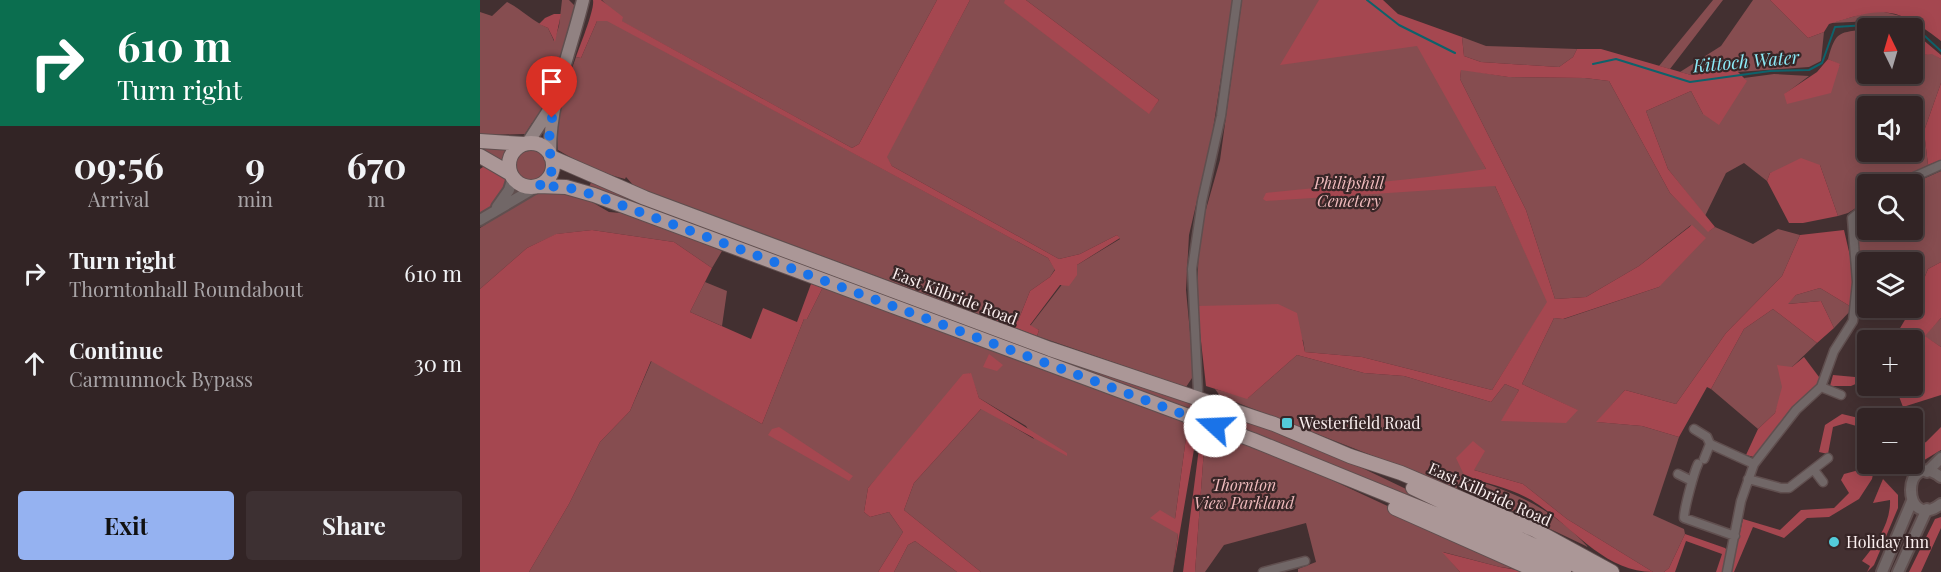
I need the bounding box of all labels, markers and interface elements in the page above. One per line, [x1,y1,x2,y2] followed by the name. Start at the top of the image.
[117,17,232,73] text: 610 m
[1857,18,1923,84] north arrow
[1857,18,1923,474] map controls
[18,24,96,102] icon: right
[1691,44,1801,78] water label: Kittoch Water
[526,56,577,118] pin
[535,65,568,98] icon: arrive
[117,71,242,107] text: Turn right
[1857,96,1923,162] button: sound
[74,140,164,188] text: 09:56
[245,140,265,188] text: 9
[347,140,406,188] text: 670
[1313,172,1384,211] park label: Philipshill Cemetery
[1857,174,1923,240] button: search
[88,185,150,212] text: Arrival
[237,185,273,212] text: min
[368,185,385,212] text: m
[69,245,175,275] text: Turn right
[1857,252,1923,318] button: layers
[18,257,51,290] icon: right
[404,258,462,288] text: 610 m
[890,262,1021,329] street label: East Kilbride Road
[69,275,303,302] text: Thorntonhall Roundabout
[1857,330,1923,396] button: +
[69,335,163,365] text: Continue
[18,347,51,380] icon: ahead
[414,348,462,378] text: 30 m
[69,365,253,392] text: Carmunnock Bypass
[1183,394,1247,458] position arrow
[1857,408,1923,474] button: −
[1298,412,1421,433] place label: Westerfield Road
[1280,416,1294,430] marker: Westerfield Road
[1425,457,1555,530] street label: East Kilbride Road
[1194,474,1295,513] park label: Thornton View Parkland
[18,491,234,560] button: Exit
[246,491,462,560] button: Share
[1846,531,1929,552] place label: Holiday Inn
[1827,535,1841,549] marker: Holiday Inn

